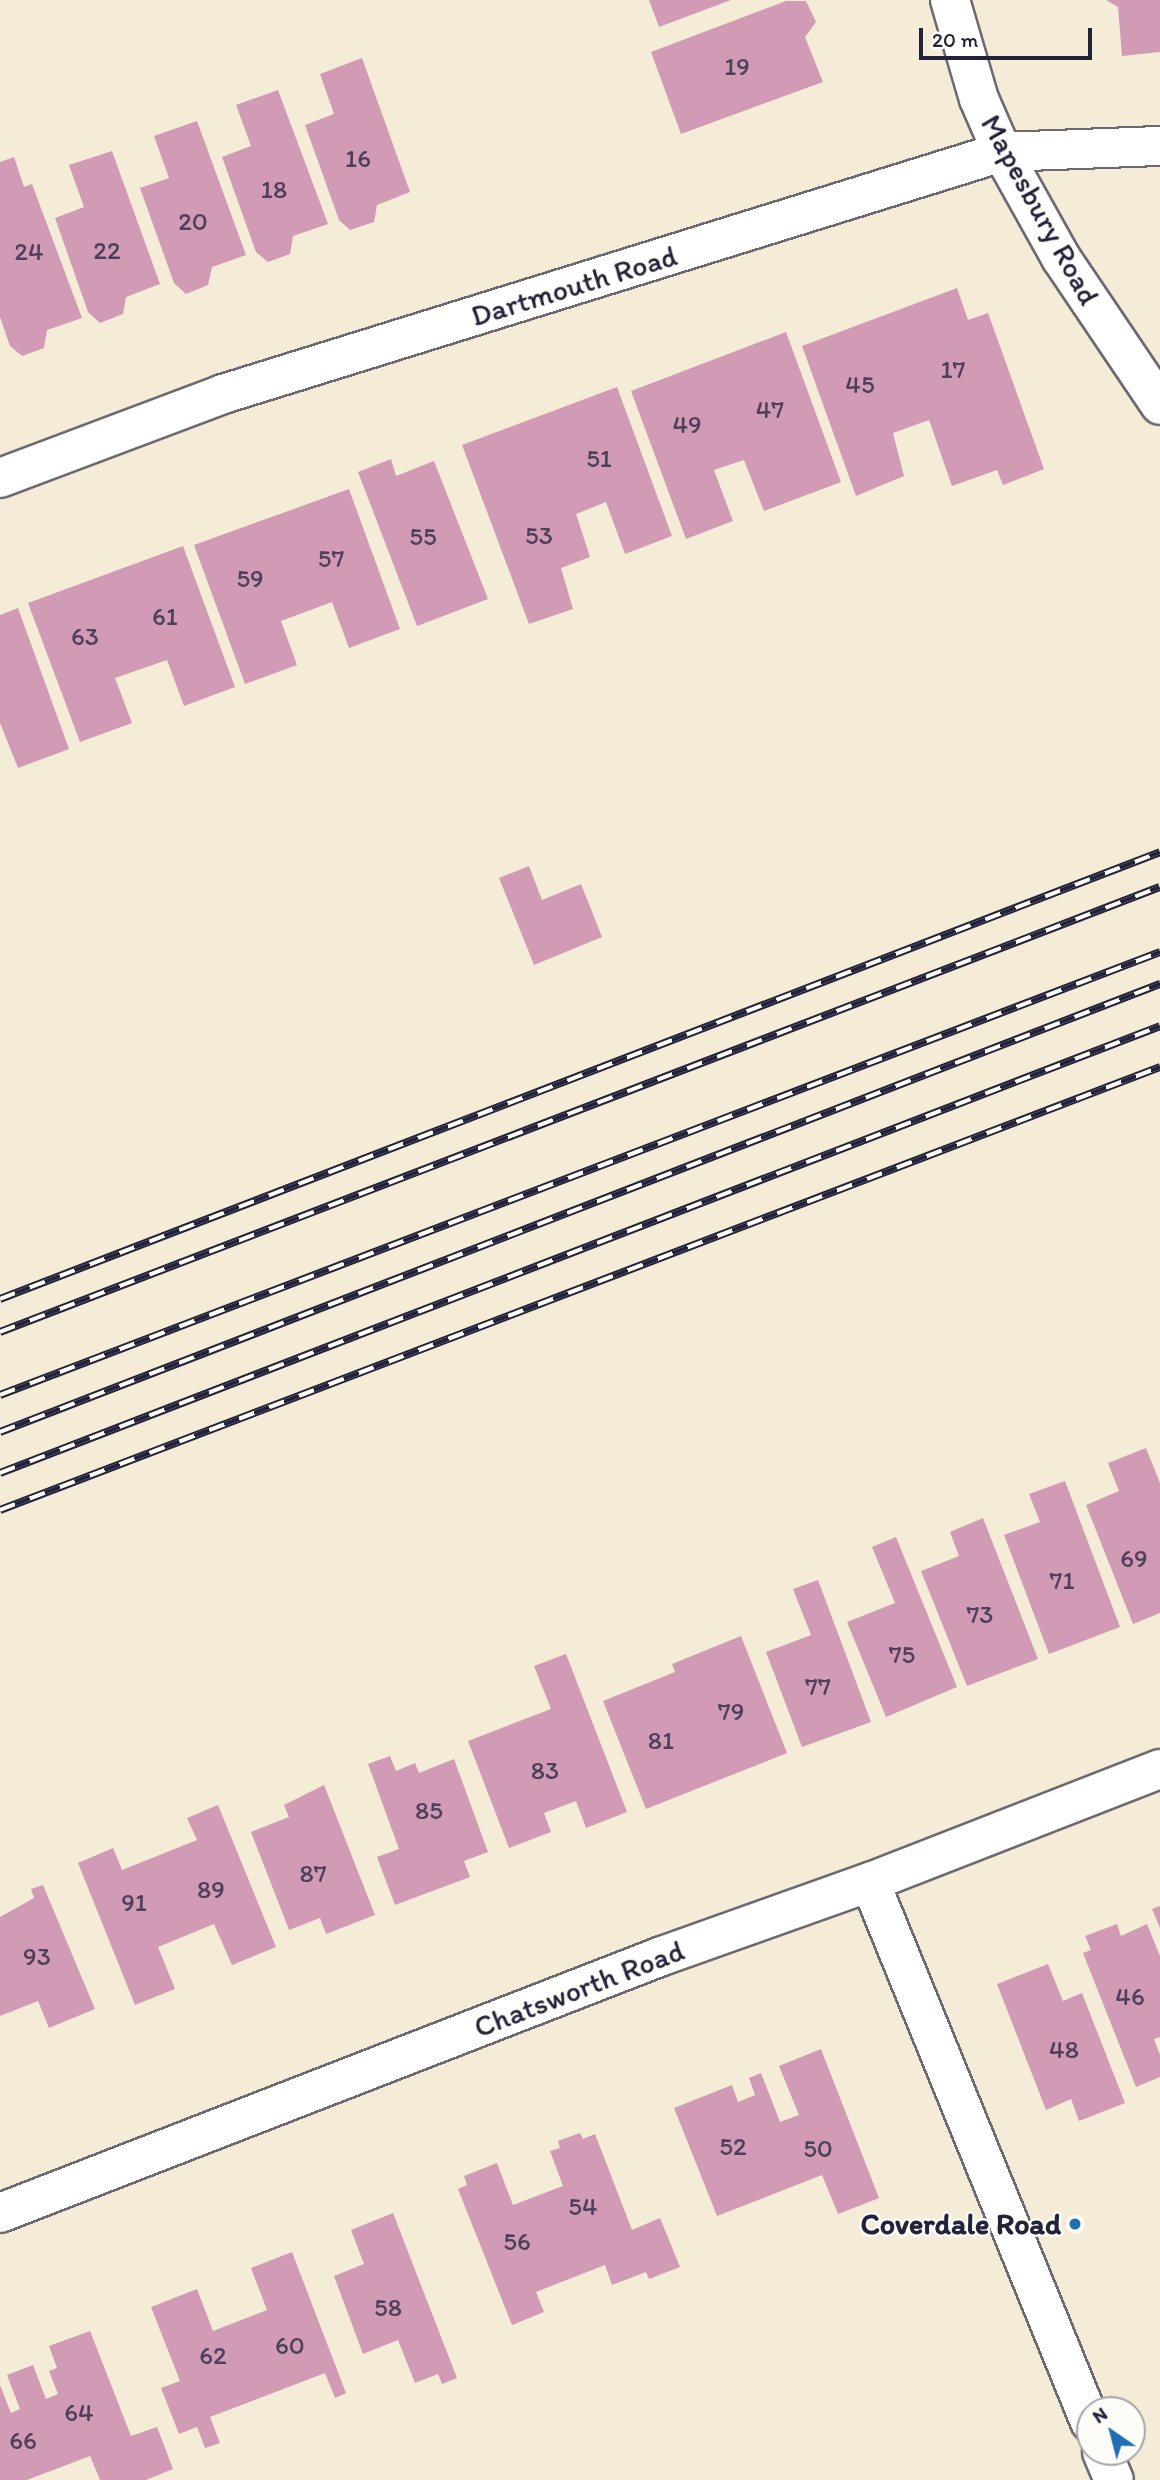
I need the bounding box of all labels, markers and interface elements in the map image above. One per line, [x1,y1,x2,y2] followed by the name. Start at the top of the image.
[922,14,1095,58] scale bar
[932,27,978,52] text: 20 m
[724,51,750,83] house number: 19
[973,108,1107,312] street label: Mapesbury Road
[345,143,371,175] house number: 16
[261,174,287,206] house number: 18
[178,206,208,238] house number: 20
[93,235,121,267] house number: 22
[14,236,44,268] house number: 24
[467,238,681,334] street label: Dartmouth Road
[941,354,965,386] house number: 17
[845,369,875,401] house number: 45
[756,394,784,426] house number: 47
[672,409,702,441] house number: 49
[586,443,612,475] house number: 51
[525,520,553,552] house number: 53
[409,521,437,553] house number: 55
[318,543,344,575] house number: 57
[236,563,264,595] house number: 59
[152,601,178,633] house number: 61
[71,621,99,653] house number: 63
[1120,1543,1148,1575] house number: 69
[1050,1565,1074,1597] house number: 71
[966,1599,994,1631] house number: 73
[889,1639,915,1671] house number: 75
[805,1671,831,1703] house number: 77
[718,1696,744,1728] house number: 79
[648,1725,674,1757] house number: 81
[531,1755,559,1787] house number: 83
[415,1795,443,1827] house number: 85
[299,1858,327,1890] house number: 87
[197,1874,225,1906] house number: 89
[121,1887,147,1919] house number: 91
[469,1932,689,2046] street label: Chatsworth Road
[23,1941,51,1973] house number: 93
[1115,1981,1145,2013] house number: 46
[1049,2034,1079,2066] house number: 48
[719,2131,747,2163] house number: 52
[803,2133,833,2165] house number: 50
[568,2191,598,2223] house number: 54
[861,2206,1061,2242] place label: Coverdale Road
[1067,2216,1083,2232] marker: Coverdale Road
[503,2226,531,2258] house number: 56
[374,2292,402,2324] house number: 58
[275,2330,305,2362] house number: 60
[199,2340,227,2372] house number: 62
[1076,2396,1146,2466] north arrow
[64,2397,94,2429] house number: 64
[1088,2402,1112,2428] text: N
[9,2425,37,2457] house number: 66

